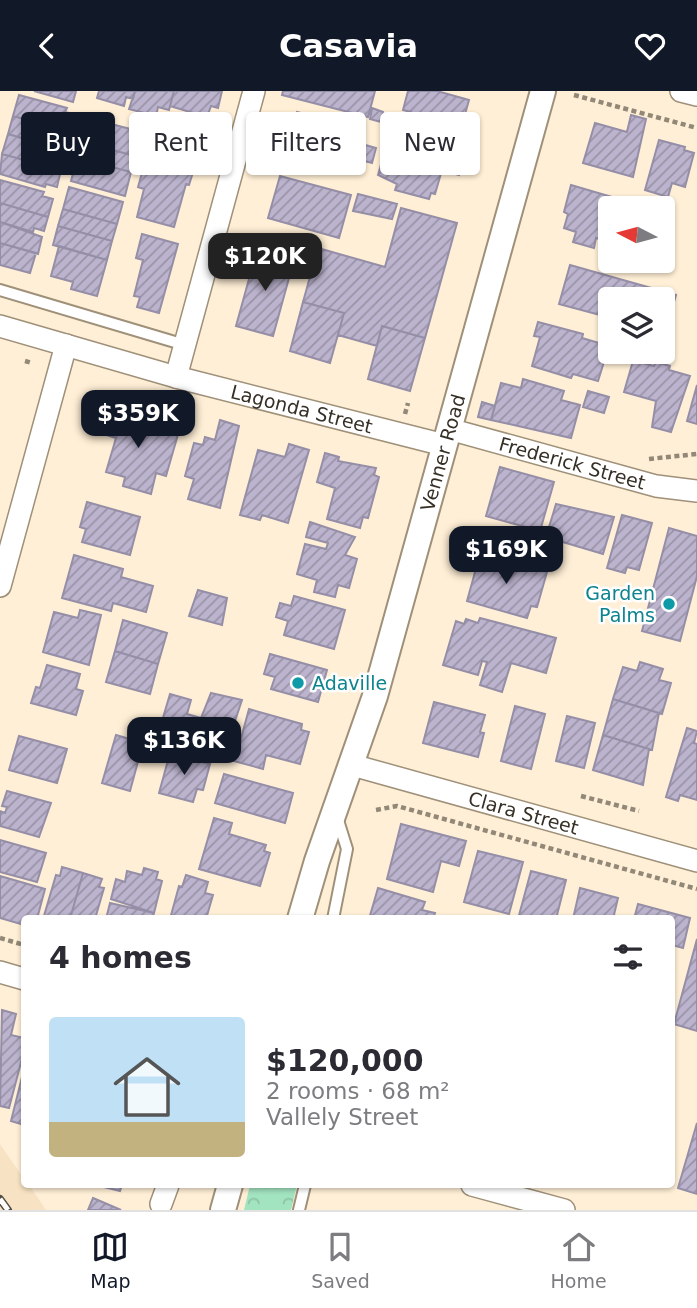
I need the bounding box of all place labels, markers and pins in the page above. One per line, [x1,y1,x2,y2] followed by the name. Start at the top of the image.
[216,233,314,293] pin: $120K
[89,391,187,450] pin: $359K
[457,526,555,586] pin: $169K
[585,582,655,626] place label: Garden Palms
[661,596,677,612] marker: Garden Palms
[312,672,387,694] place label: Adaville
[290,675,306,691] marker: Adaville
[135,717,233,777] pin: $136K

